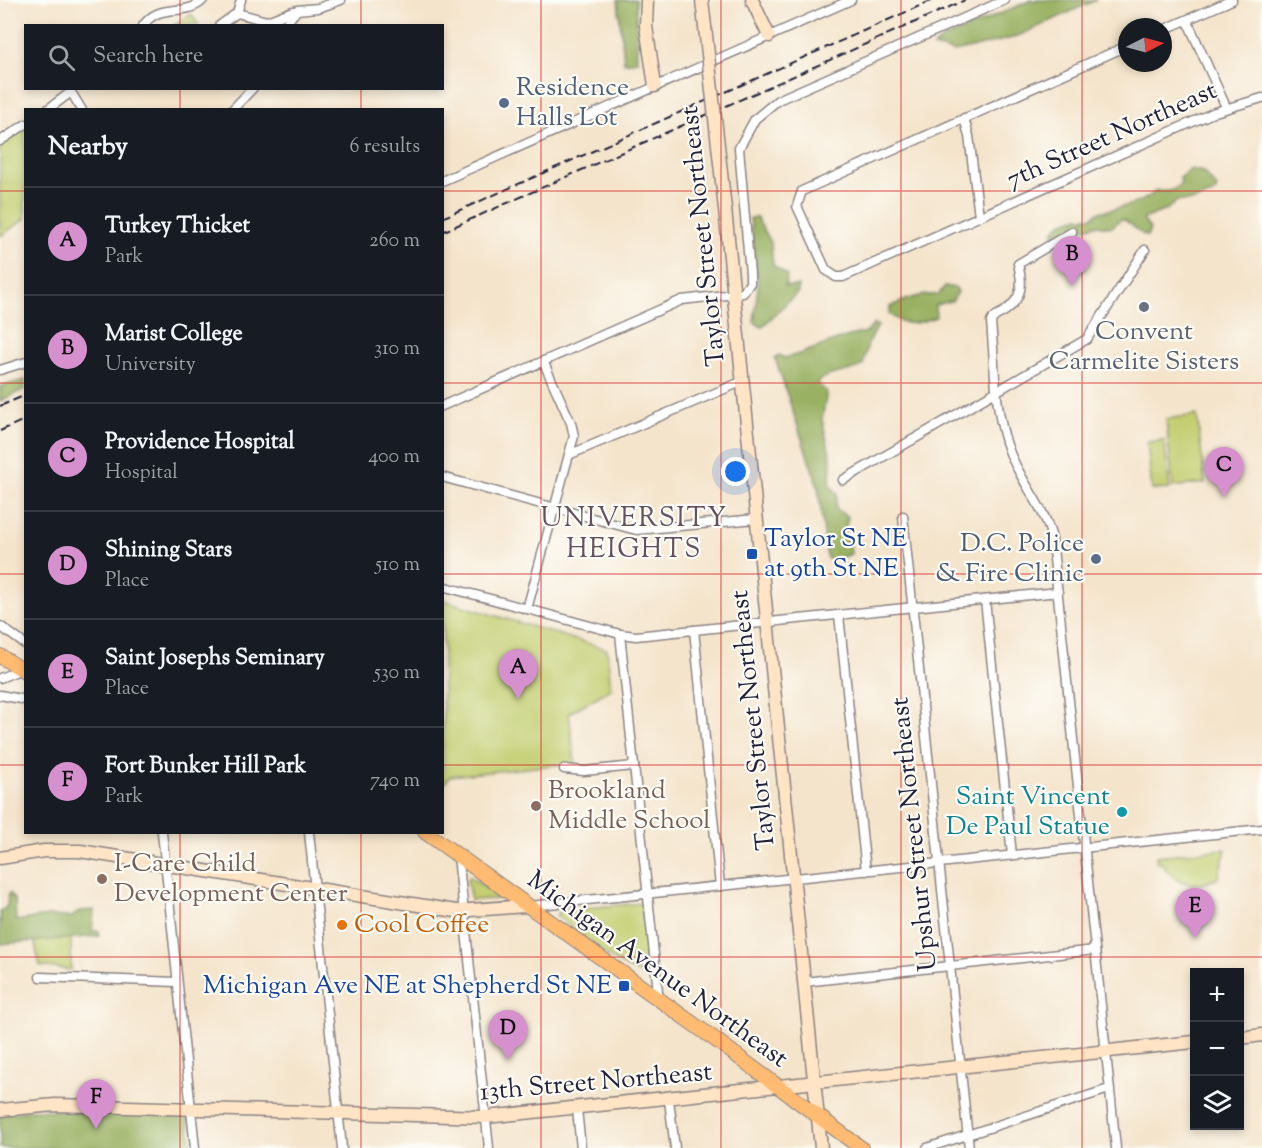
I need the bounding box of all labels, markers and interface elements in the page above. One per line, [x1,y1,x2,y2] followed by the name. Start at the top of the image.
[1118,18,1172,72] north arrow
[24,24,444,90] search box
[45,41,78,74] icon: search
[93,41,203,73] text: Search here
[516,70,629,137] place label: Residence Halls Lot
[1001,73,1223,199] street label: 7th Street Northeast
[497,96,511,110] marker: Residence Halls Lot
[672,104,736,368] street label: Taylor Street Northeast
[48,129,128,166] text: Nearby
[350,133,420,162] text: 6 results
[105,211,250,243] text: Turkey Thicket
[59,227,76,256] text: A
[369,227,420,256] text: 260 m
[1052,236,1092,286] pin: B
[105,243,143,272] text: Park
[1137,300,1151,314] marker: Convent Carmelite Sisters
[1049,314,1239,381] place label: Convent Carmelite Sisters
[105,319,243,351] text: Marist College
[61,335,74,364] text: B
[374,335,420,364] text: 310 m
[105,351,196,380] text: University
[105,427,295,459] text: Providence Hospital
[59,443,76,472] text: C
[368,443,420,472] text: 400 m
[1204,448,1244,497] pin: C
[721,457,750,486] your location
[105,459,178,488] text: Hospital
[540,500,728,570] district label: UNIVERSITY HEIGHTS
[764,521,908,588] place label: Taylor St NE at 9th St NE
[935,526,1084,593] place label: D.C. Police & Fire Clinic
[105,535,232,567] text: Shining Stars
[745,547,759,561] marker: Taylor St NE at 9th St NE
[60,551,75,580] text: D
[375,551,420,580] text: 510 m
[1089,552,1103,566] marker: D.C. Police & Fire Clinic
[105,567,149,596] text: Place
[722,588,786,852] street label: Taylor Street Northeast
[105,643,325,675] text: Saint Josephs Seminary
[498,650,538,699] pin: A
[61,659,74,688] text: E
[374,659,420,688] text: 530 m
[105,675,149,704] text: Place
[882,695,948,973] street label: Upshur Street Northeast
[105,751,306,783] text: Fort Bunker Hill Park
[62,767,73,796] text: F
[370,767,420,796] text: 740 m
[548,773,711,840] place label: Brookland Middle School
[946,779,1110,846] place label: Saint Vincent De Paul Statue
[105,783,143,812] text: Park
[529,799,543,813] marker: Brookland Middle School
[1115,805,1129,819] marker: Saint Vincent De Paul Statue
[114,846,348,913] place label: I-Care Child Development Center
[519,863,795,1078] street label: Michigan Avenue Northeast
[95,872,109,886] marker: I-Care Child Development Center
[1176,888,1214,938] pin: E
[354,907,489,944] place label: Cool Coffee
[335,918,349,932] marker: Cool Coffee
[203,968,612,1005] place label: Michigan Ave NE at Shepherd St NE
[1190,968,1244,1130] map controls
[1190,968,1244,1022] button: +
[617,979,631,993] marker: Michigan Ave NE at Shepherd St NE
[488,1010,528,1060] pin: D
[1190,1022,1244,1076] button: −
[478,1054,714,1112] street label: 13th Street Northeast
[1190,1076,1244,1130] button: layers
[76,1080,116,1129] pin: F

